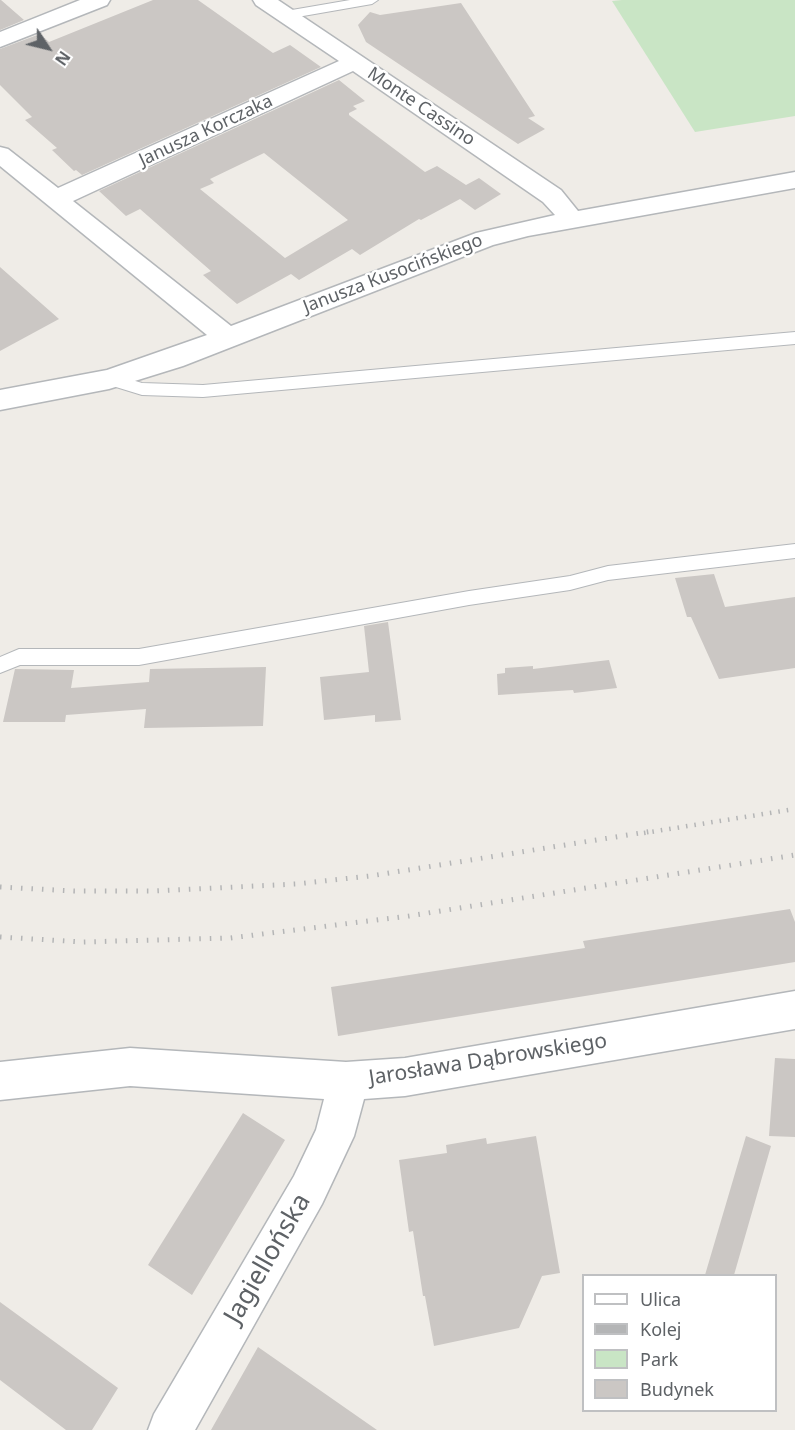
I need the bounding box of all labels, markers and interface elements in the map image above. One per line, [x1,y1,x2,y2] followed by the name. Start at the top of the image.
[18,18,78,78] north arrow
[50,47,75,70] text: N
[363,63,479,151] street label: Monte Cassino
[136,91,276,171] street label: Janusza Korczaka
[300,230,486,318] street label: Janusza Kusocińskiego
[367,1029,609,1091] street label: Jarosława Dąbrowskiego
[218,1188,318,1330] street label: Jagiellońska
[582,1274,777,1412] legend
[640,1287,681,1311] text: Ulica
[640,1317,681,1341] text: Kolej
[640,1347,678,1371] text: Park
[640,1377,714,1401] text: Budynek

